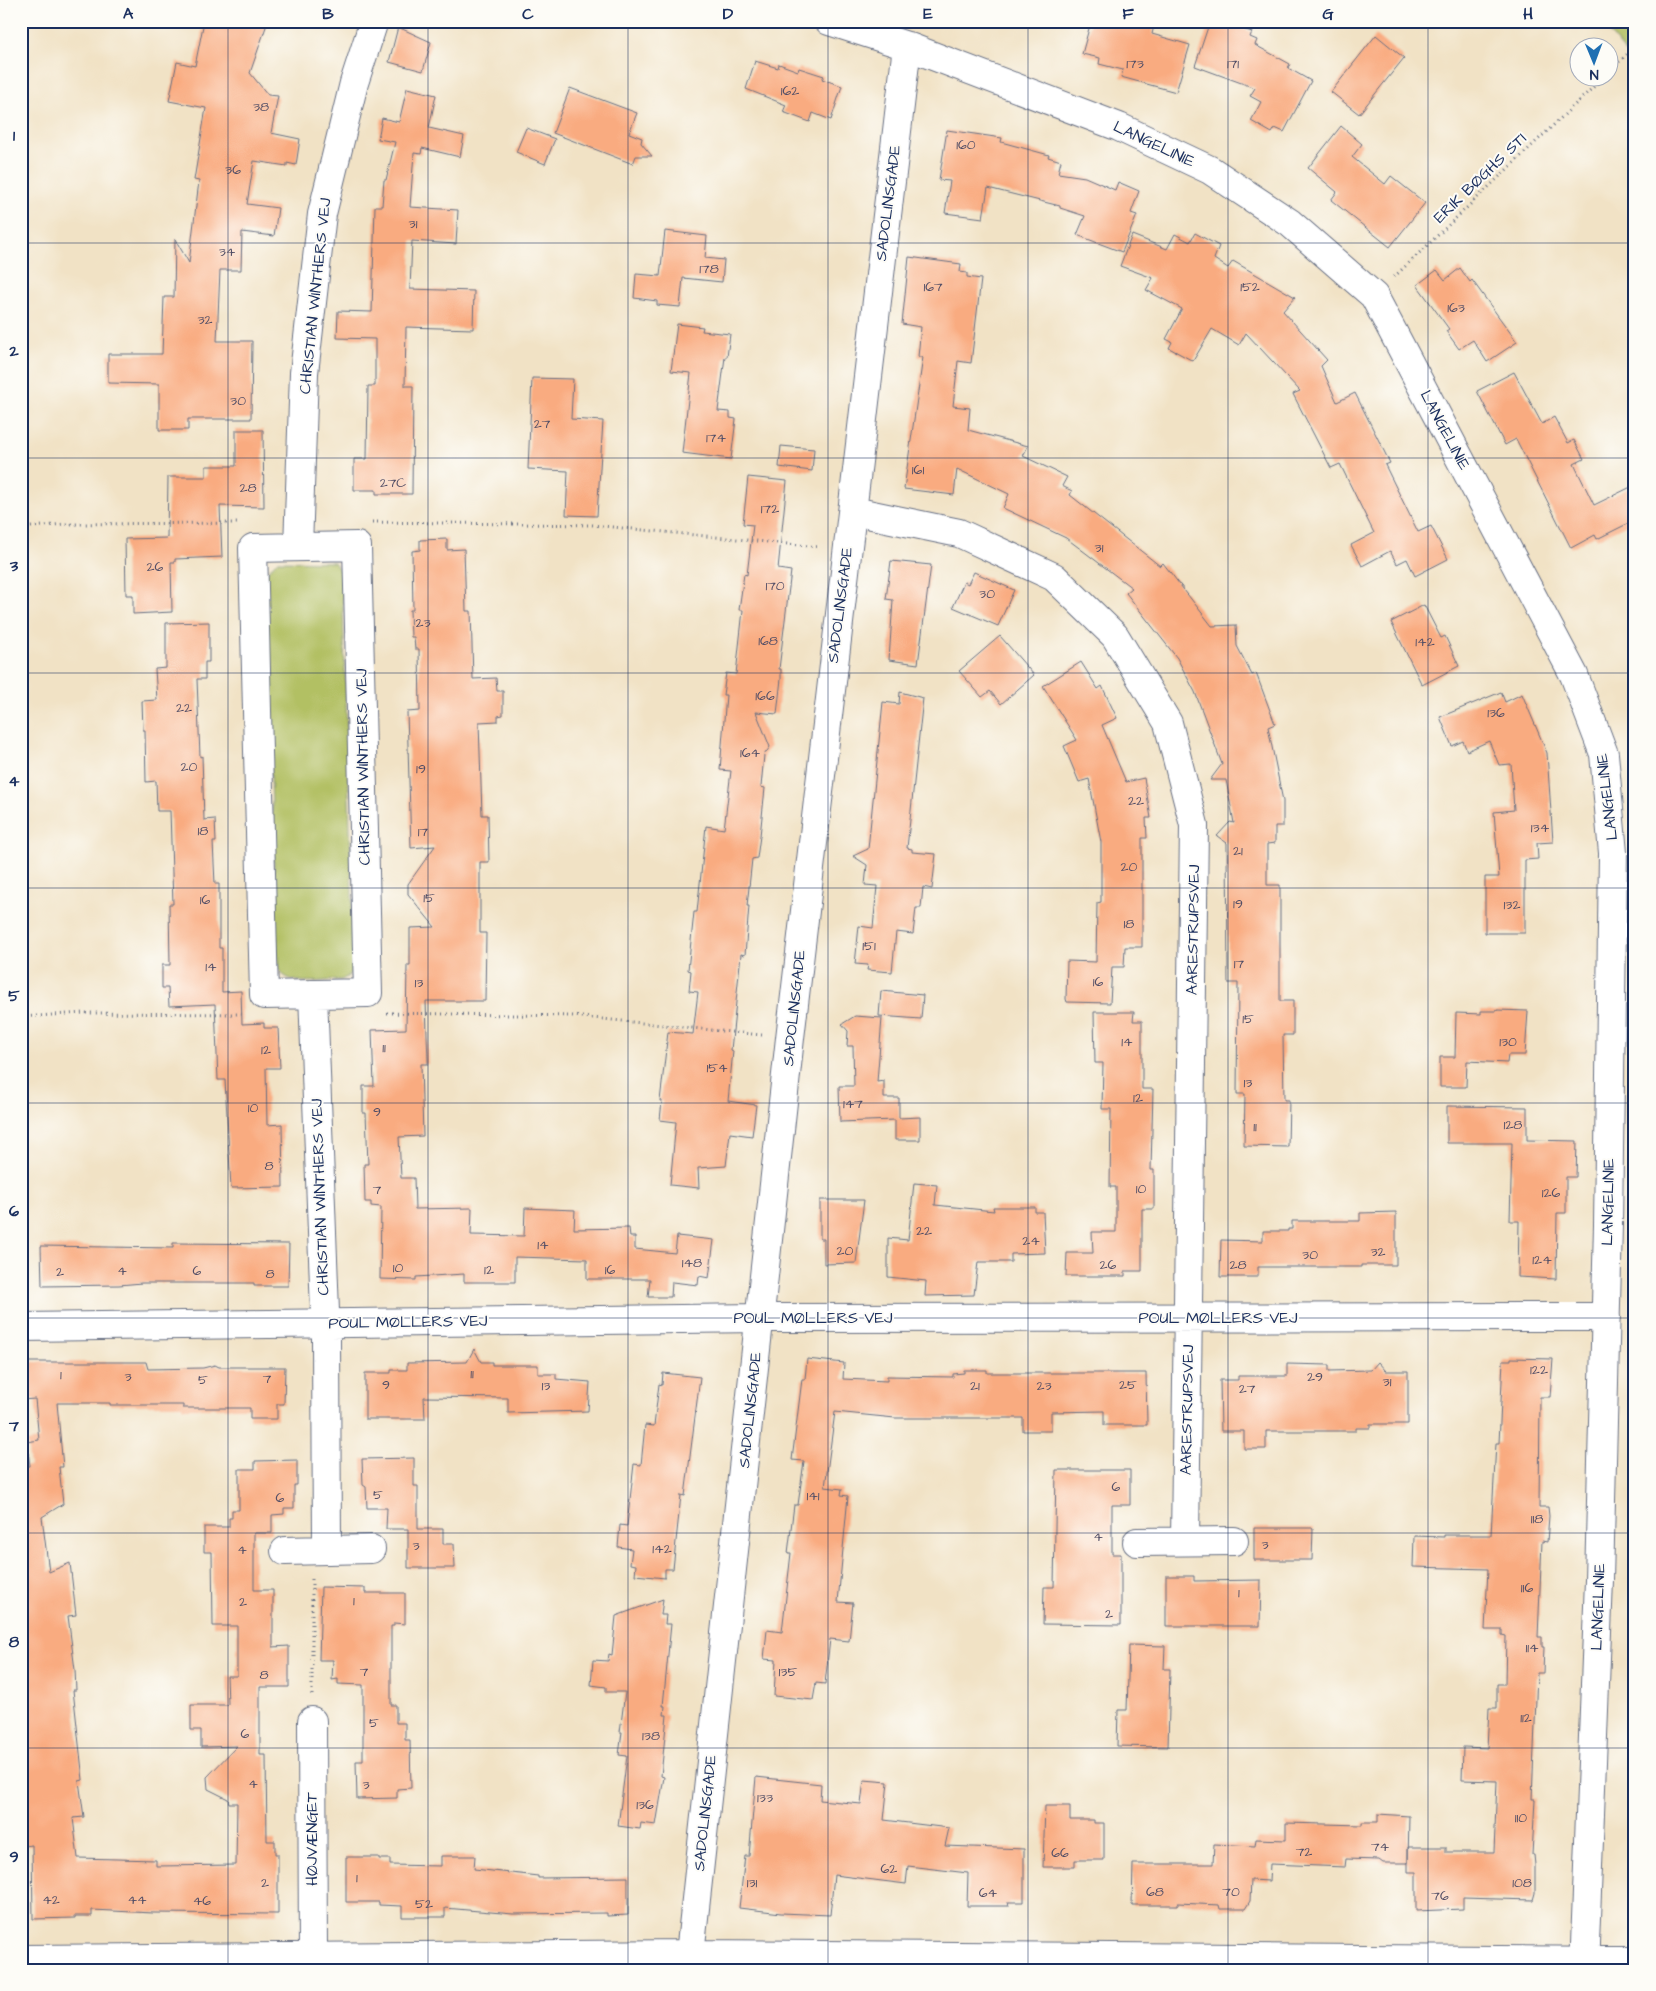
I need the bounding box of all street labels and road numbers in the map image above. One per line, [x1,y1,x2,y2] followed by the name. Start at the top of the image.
[1110,116,1199,173] street label: LANGELINIE
[1429,128,1531,228] street label: ERIK BØGHS STI
[870,143,906,262] street label: SADOLINSGADE
[294,196,336,395] street label: CHRISTIAN WINTHERS VEJ
[1415,386,1475,474] street label: LANGELINIE
[822,545,858,664] street label: SADOLINSGADE
[350,668,376,866] street label: CHRISTIAN WINTHERS VEJ
[1591,752,1623,842] street label: LANGELINIE
[1181,864,1205,995] street label: AARESTRUPSVEJ
[777,948,811,1067] street label: SADOLINSGADE
[306,1098,334,1296] street label: CHRISTIAN WINTHERS VEJ
[1596,1158,1620,1246] street label: LANGELINIE
[733,1307,893,1329] street label: POUL MØLLERS VEJ
[1138,1307,1298,1329] street label: POUL MØLLERS VEJ
[328,1310,488,1334] street label: POUL MØLLERS VEJ
[1175,1344,1199,1475] street label: AARESTRUPSVEJ
[733,1350,767,1469] street label: SADOLINSGADE
[1585,1562,1611,1651] street label: LANGELINIE
[688,1753,722,1872] street label: SADOLINSGADE
[301,1792,323,1886] street label: HØJVÆNGET

